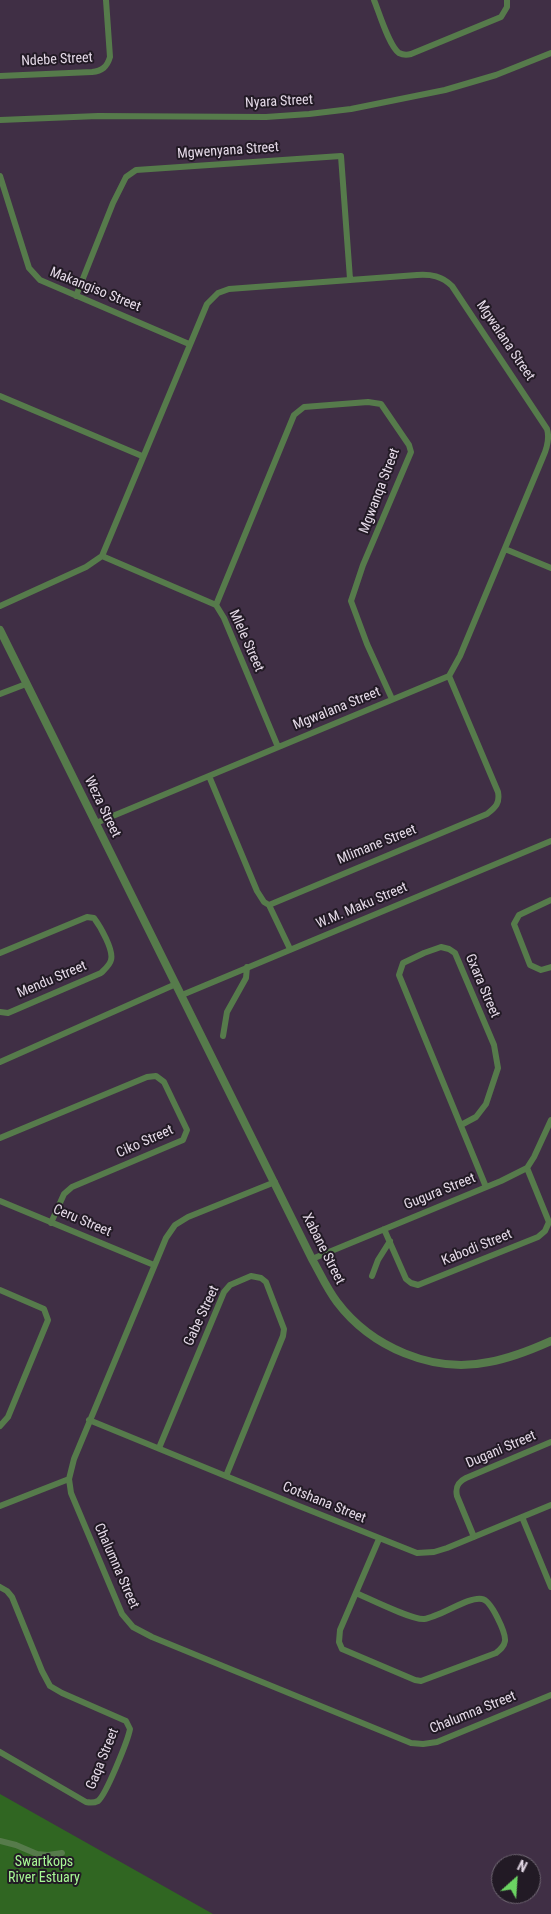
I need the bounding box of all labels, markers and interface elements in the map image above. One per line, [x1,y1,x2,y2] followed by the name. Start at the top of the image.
[21,50,93,70] street label: Ndebe Street
[245,92,313,112] street label: Nyara Street
[177,139,279,163] street label: Mgwenyana Street
[47,264,143,316] street label: Makangiso Street
[472,298,538,384] street label: Mgwalana Street
[356,446,404,536] street label: Mgwanqa Street
[225,607,267,675] street label: Mlele Street
[291,684,383,734] street label: Mgwalana Street
[80,774,124,840] street label: Weza Street
[335,822,419,868] street label: Mlimane Street
[314,879,410,933] street label: W.M. Maku Street
[461,951,503,1021] street label: Gxara Street
[15,958,89,1002] street label: Mendu Street
[114,1122,176,1162] street label: Ciko Street
[402,1170,478,1214] street label: Gugura Street
[50,1201,114,1241] street label: Ceru Street
[298,1211,348,1287] street label: Xabane Street
[439,1226,515,1270] street label: Kabodi Street
[181,1283,223,1349] street label: Gabe Street
[463,1428,539,1472] street label: Dugani Street
[280,1479,368,1527] street label: Cotshana Street
[90,1521,142,1611] street label: Chalumna Street
[427,1688,519,1738] street label: Chalumna Street
[83,1726,123,1792] street label: Gaqa Street
[8,1854,80,1886] park label: Swartkops River Estuary
[491,1854,541,1904] north arrow
[515,1857,529,1875] text: N

